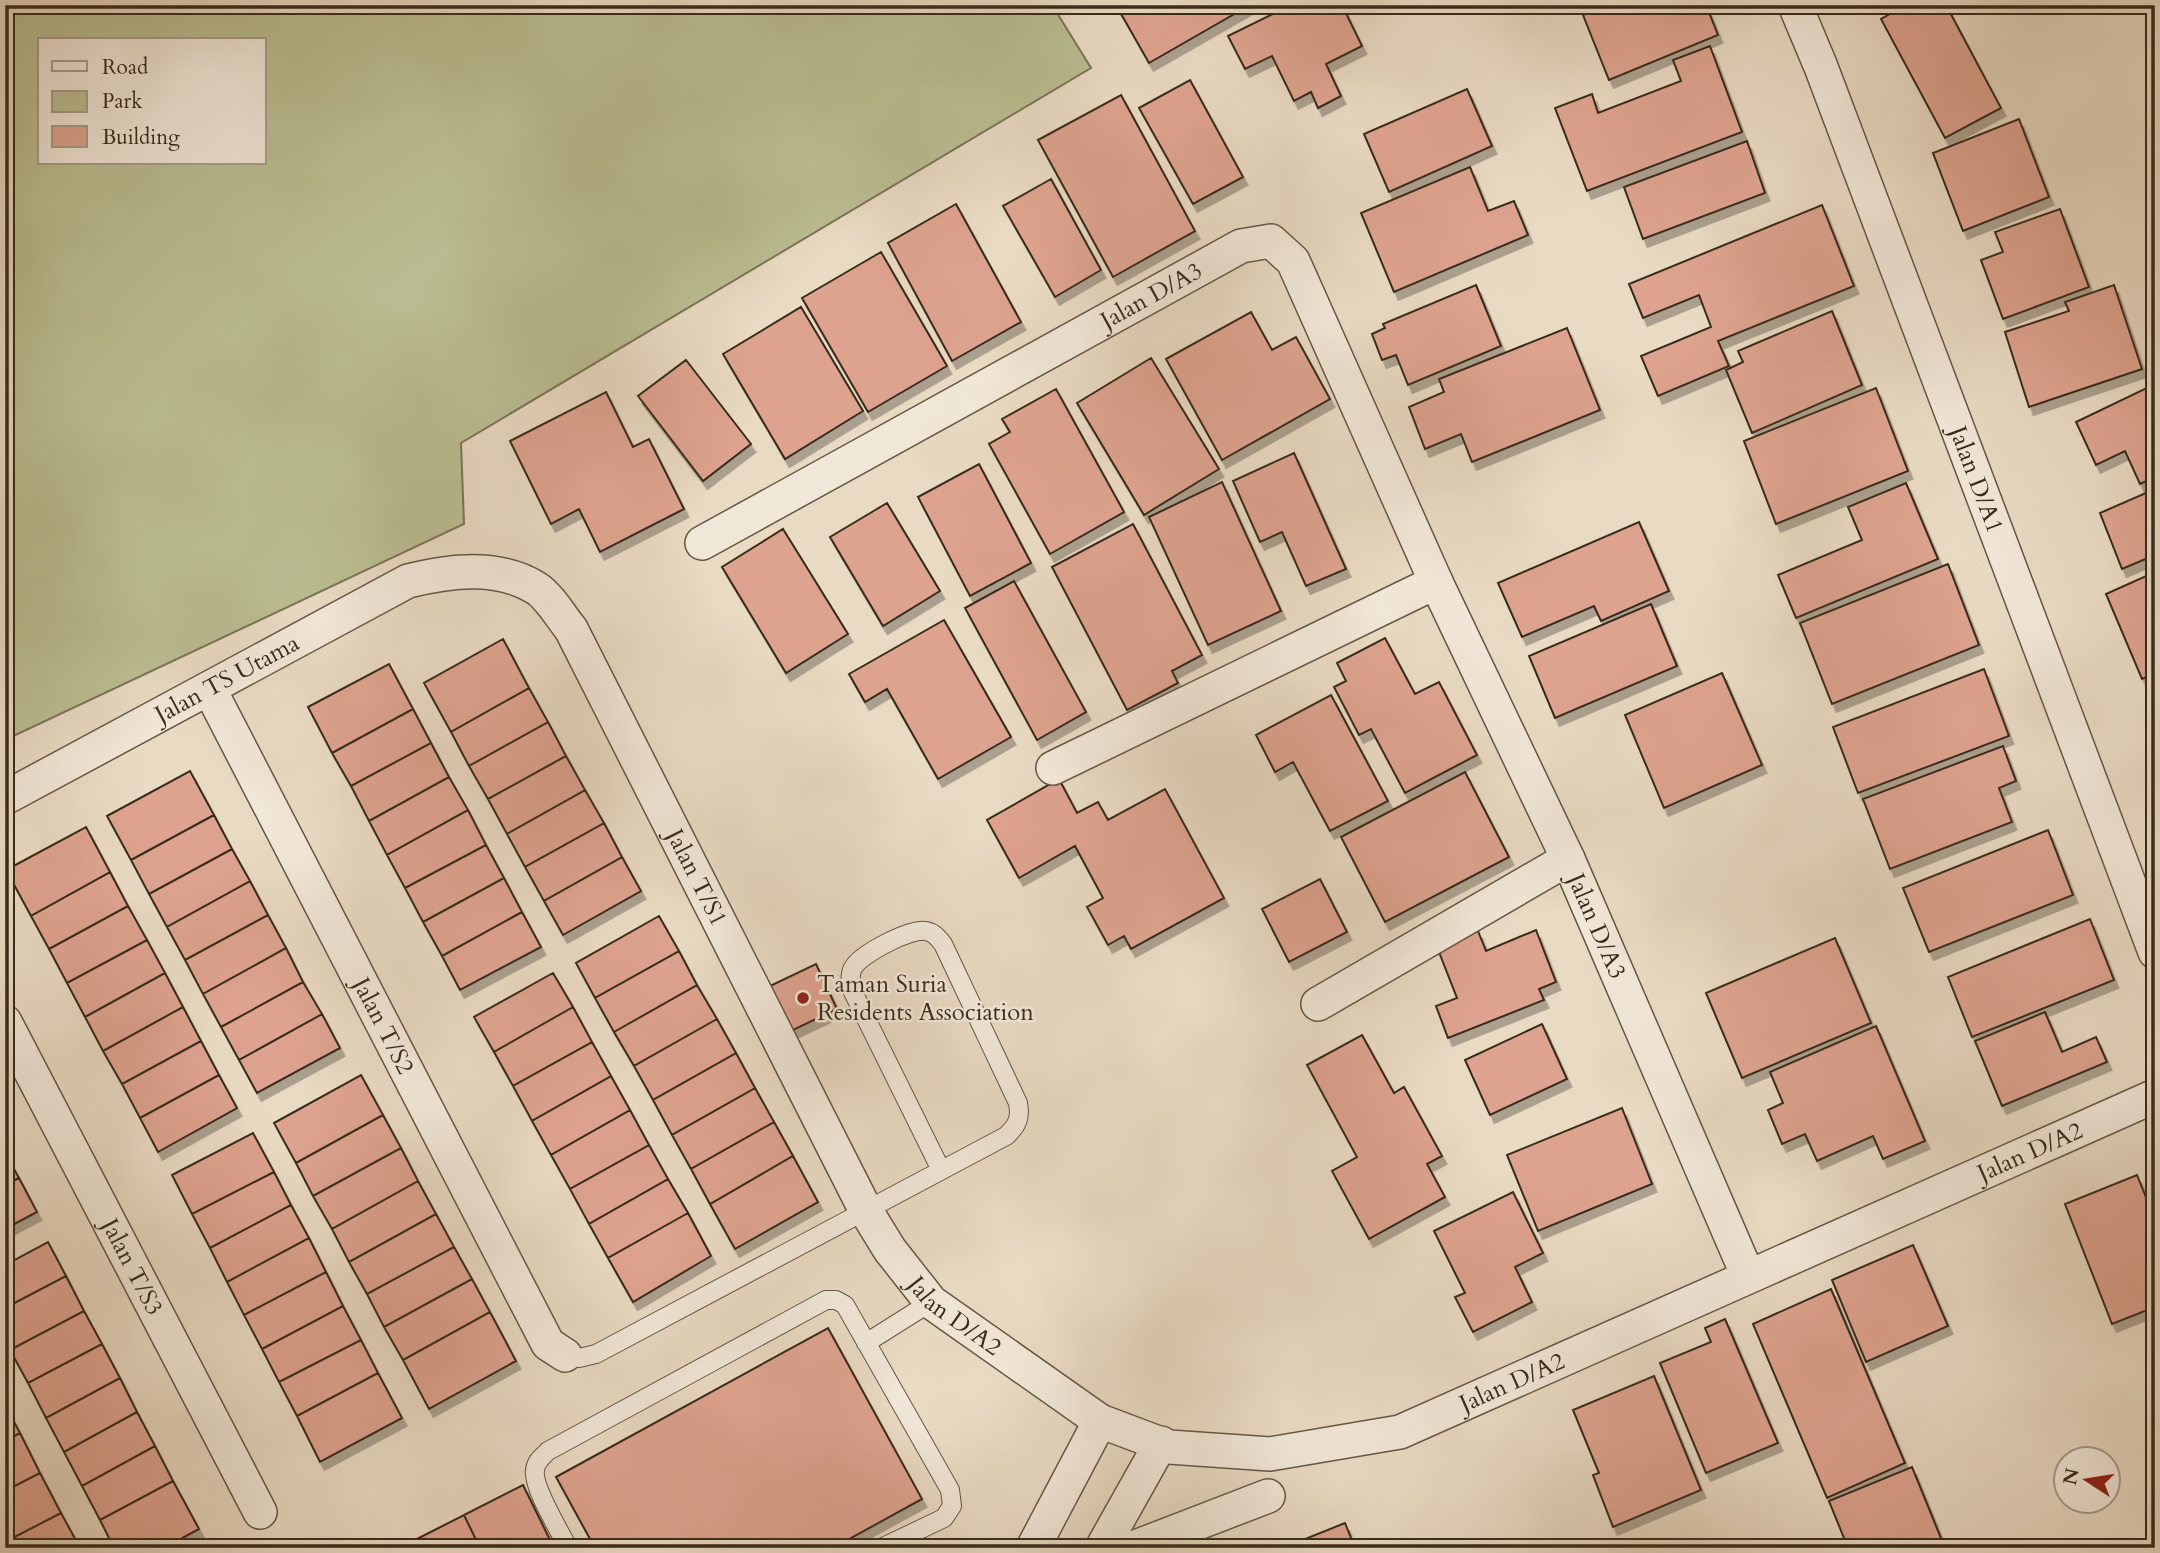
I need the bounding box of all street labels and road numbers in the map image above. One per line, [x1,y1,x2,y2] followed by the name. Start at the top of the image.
[1092,254,1208,338] street label: Jalan D/A3
[1940,418,2012,537] street label: Jalan D/A1
[146,626,305,732] street label: Jalan TS Utama
[657,821,735,932] street label: Jalan T/S1
[1559,866,1634,984] street label: Jalan D/A3
[343,969,422,1080] street label: Jalan T/S2
[1969,1114,2088,1191] street label: Jalan D/A2
[92,1210,171,1321] street label: Jalan T/S3
[898,1267,1008,1363] street label: Jalan D/A2
[1451,1344,1570,1421] street label: Jalan D/A2

